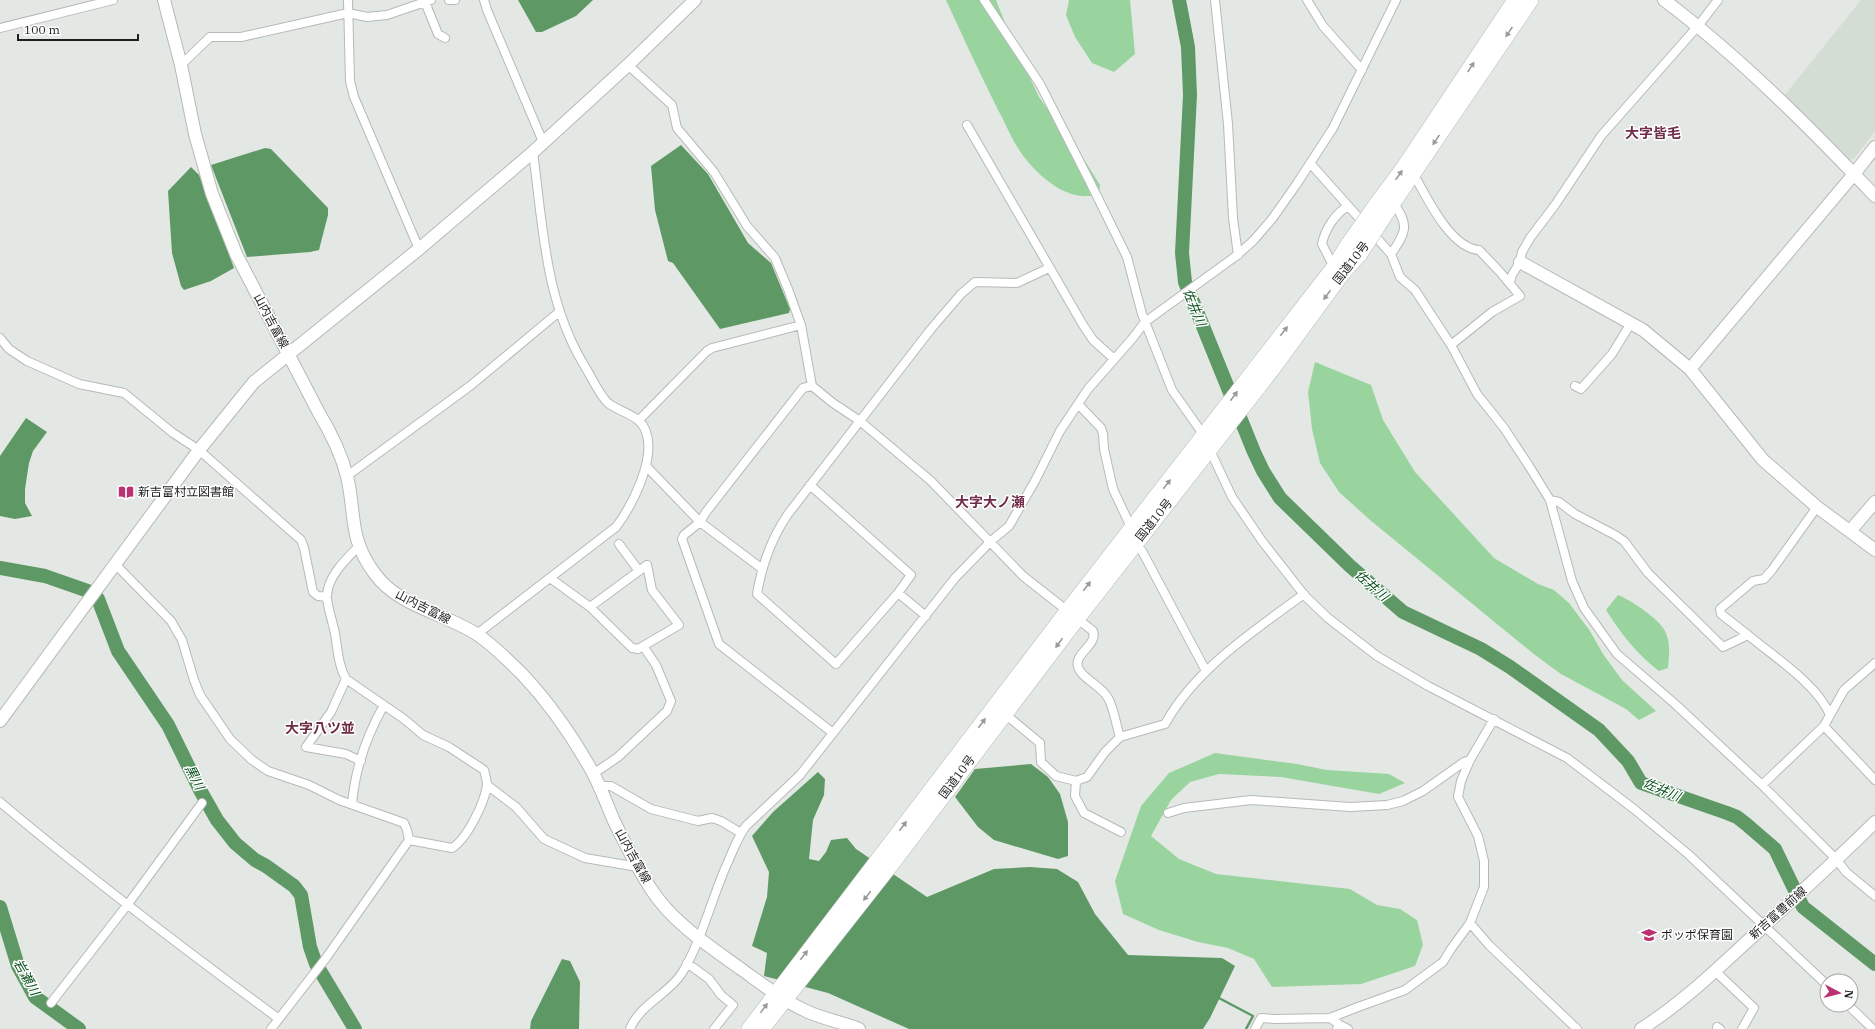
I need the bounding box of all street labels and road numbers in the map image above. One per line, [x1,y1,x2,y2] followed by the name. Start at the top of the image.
[1329,238,1372,287] street label: 国道10号
[251,291,292,351] street label: 山内吉富線
[1132,495,1175,544] street label: 国道10号
[393,586,453,627] street label: 山内吉富線
[935,752,978,801] street label: 国道10号
[612,826,655,886] street label: 山内吉富線
[1746,883,1809,942] street label: 新吉富豊前線

